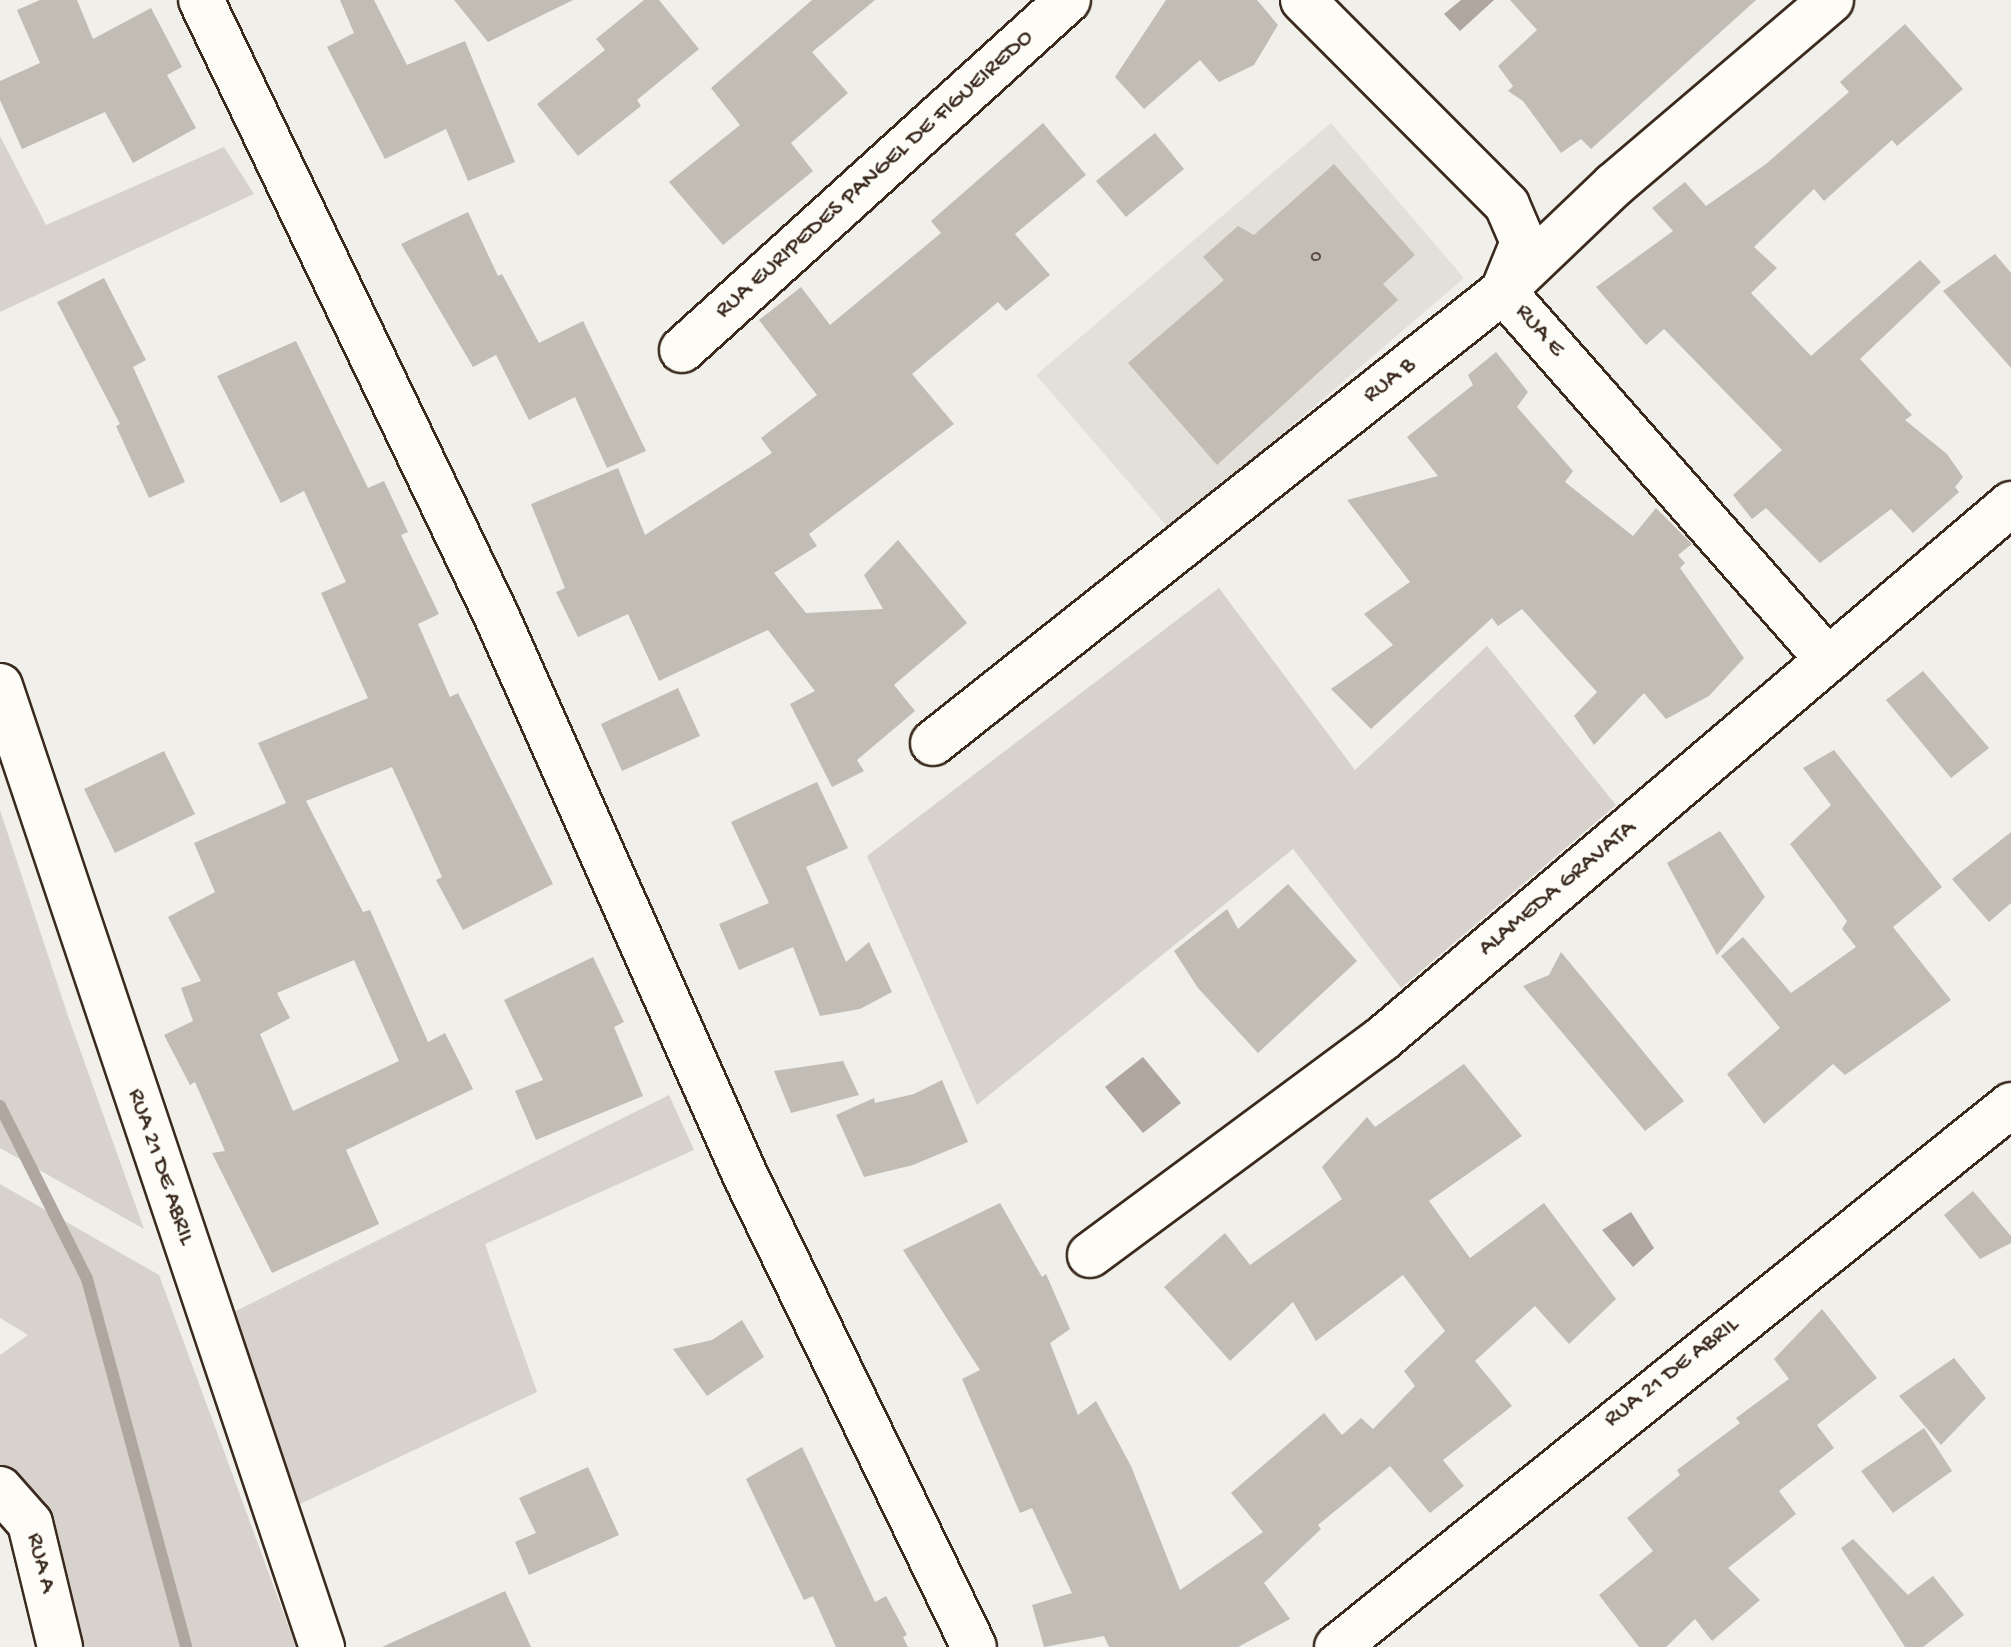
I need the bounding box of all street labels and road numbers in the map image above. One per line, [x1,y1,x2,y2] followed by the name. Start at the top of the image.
[710,24,1040,326] street label: RUA EURIPEDES PANGEL DE FIGUEIREDO
[1508,298,1570,364] street label: RUA E
[1358,352,1422,410] street label: RUA B
[1473,815,1643,963] street label: ALAMEDA GRAVATA
[120,1085,200,1249] street label: RUA 21 DE ABRIL
[1599,1311,1745,1435] street label: RUA 21 DE ABRIL
[19,1530,61,1596] street label: RUA A

